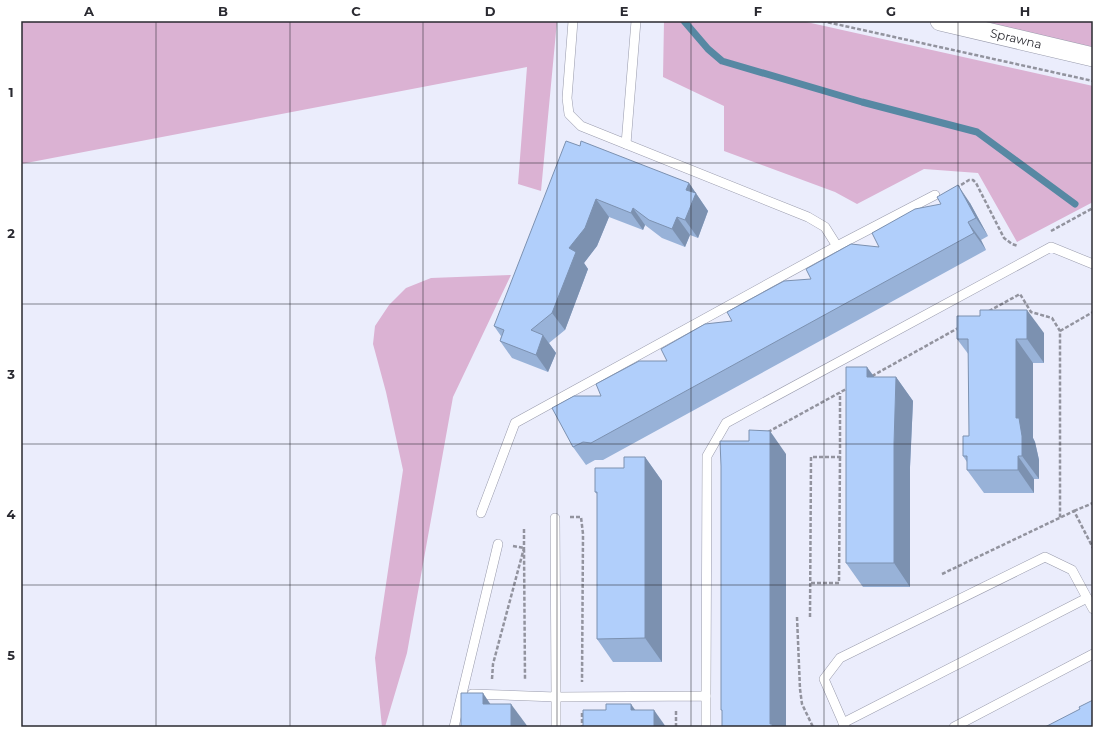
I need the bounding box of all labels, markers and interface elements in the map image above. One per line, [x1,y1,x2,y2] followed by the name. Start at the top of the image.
[83,3,95,19] text: A
[218,3,228,19] text: B
[351,3,361,19] text: C
[485,3,496,19] text: D
[620,3,629,19] text: E
[754,3,762,19] text: F
[886,3,896,19] text: G
[1020,3,1030,19] text: H
[989,25,1043,52] street label: Sprawna
[8,84,14,100] text: 1
[7,225,15,241] text: 2
[6,366,15,382] text: 3
[7,506,16,522] text: 4
[7,647,15,663] text: 5

